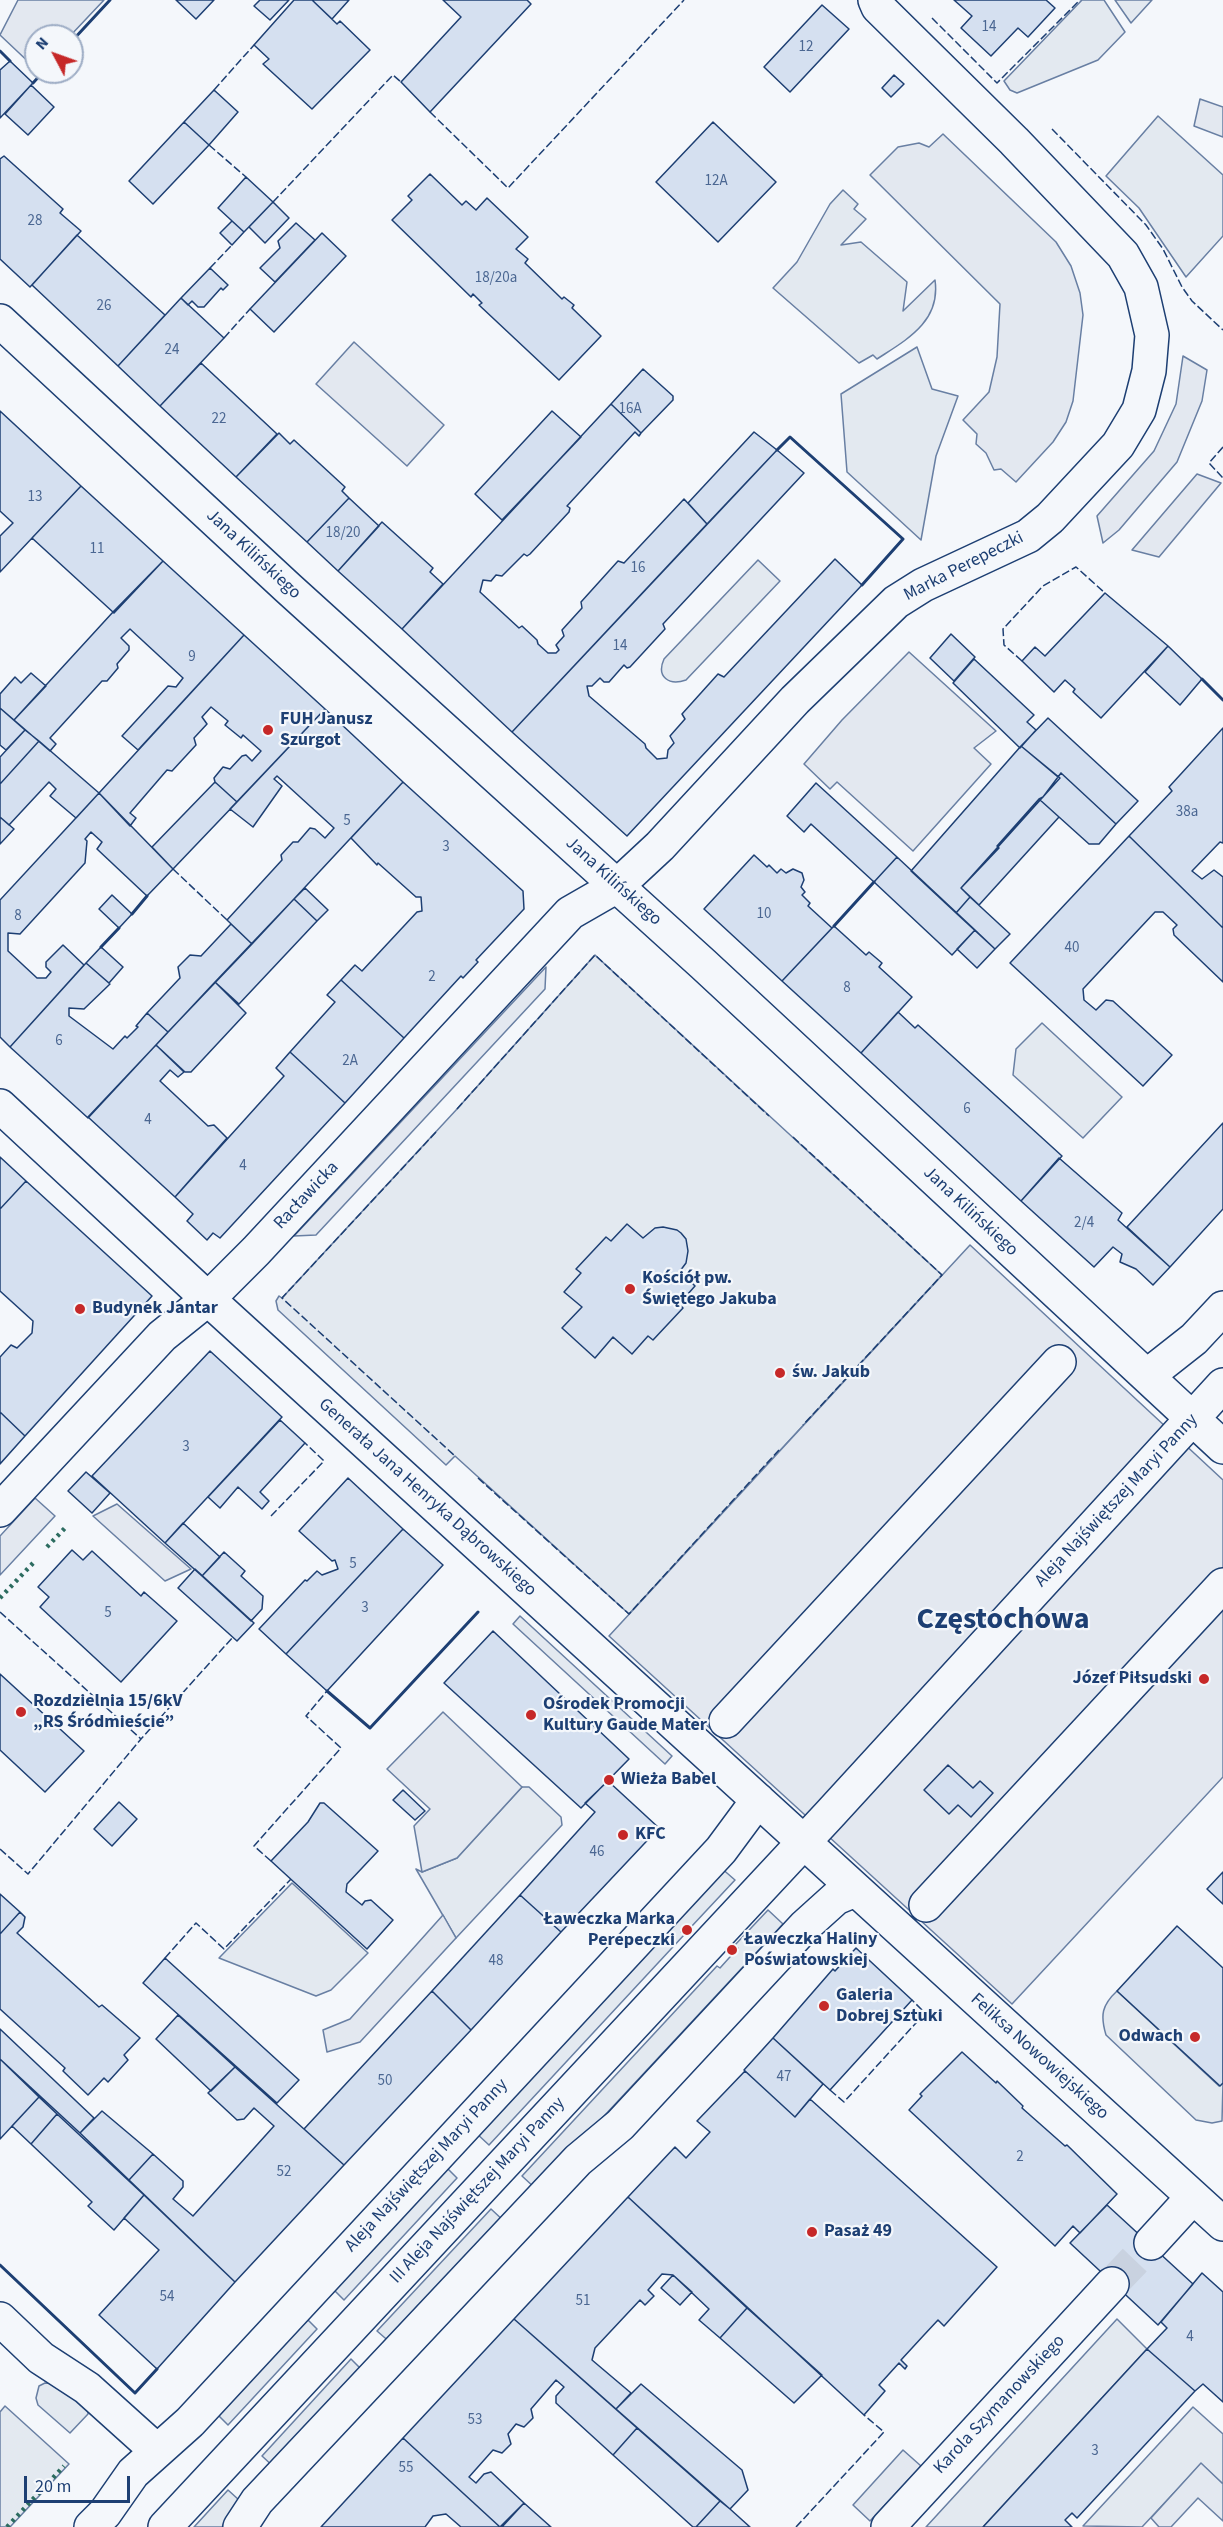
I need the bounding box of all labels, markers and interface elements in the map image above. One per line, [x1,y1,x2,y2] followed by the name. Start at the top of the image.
[982,19,996,37] house number: 14
[24,24,84,84] north arrow
[30,32,54,55] text: N
[799,39,813,57] house number: 12
[704,173,728,191] house number: 12A
[28,213,42,231] house number: 28
[475,270,517,288] house number: 18/20a
[97,298,111,316] house number: 26
[165,342,179,360] house number: 24
[618,401,642,419] house number: 16A
[212,411,226,429] house number: 22
[28,489,42,507] house number: 13
[201,505,305,605] street label: Jana Kilińskiego
[325,525,361,543] house number: 18/20
[900,528,1028,606] street label: Marka Perepeczki
[90,541,104,559] house number: 11
[631,560,645,578] house number: 16
[613,638,627,656] house number: 14
[188,649,196,667] house number: 9
[280,709,373,752] place label: FUH Janusz Szurgot
[261,723,275,737] marker: FUH Janusz Szurgot
[1176,804,1198,822] house number: 38a
[343,813,351,831] house number: 5
[560,833,666,931] street label: Jana Kilińskiego
[442,839,450,857] house number: 3
[757,906,771,924] house number: 10
[14,908,22,926] house number: 8
[1065,940,1079,958] house number: 40
[428,969,436,987] house number: 2
[843,980,851,998] house number: 8
[55,1033,63,1051] house number: 6
[342,1053,358,1071] house number: 2A
[963,1101,971,1119] house number: 6
[144,1112,152,1130] house number: 4
[270,1157,344,1235] street label: Racławicka
[239,1158,247,1176] house number: 4
[918,1162,1022,1262] street label: Jana Kilińskiego
[1074,1215,1094,1233] house number: 2/4
[642,1268,777,1310] place label: Kościół pw. Świętego Jakuba
[623,1282,637,1296] marker: Kościół pw. Świętego Jakuba
[92,1298,218,1320] place label: Budynek Jantar
[73,1302,87,1316] marker: Budynek Jantar
[792,1362,870,1384] place label: św. Jakub
[773,1366,787,1380] marker: św. Jakub
[314,1394,540,1602] street label: Generała Jana Henryka Dąbrowskiego
[1031,1410,1203,1592] street label: Aleja Najświętszej Maryi Panny
[182,1439,190,1457] house number: 3
[349,1556,357,1574] house number: 5
[361,1600,369,1618] house number: 3
[916,1603,1090,1639] district label: Częstochowa
[104,1605,112,1623] house number: 5
[1073,1668,1192,1690] place label: Józef Piłsudski
[1197,1672,1211,1686] marker: Józef Piłsudski
[33,1691,183,1734] place label: Rozdzielnia 15/6kV „RS Śródmieście”
[543,1694,707,1736] place label: Ośrodek Promocji Kultury Gaude Mater
[14,1705,28,1719] marker: Rozdzielnia 15/6kV „RS Śródmieście”
[524,1708,538,1722] marker: Ośrodek Promocji Kultury Gaude Mater
[621,1769,716,1791] place label: Wieża Babel
[602,1773,616,1787] marker: Wieża Babel
[635,1824,666,1846] place label: KFC
[616,1828,630,1842] marker: KFC
[590,1844,604,1862] house number: 46
[544,1909,675,1952] place label: Ławeczka Marka Perepeczki
[680,1923,694,1937] marker: Ławeczka Marka Perepeczki
[744,1929,877,1972] place label: Ławeczka Haliny Poświatowskiej
[725,1943,739,1957] marker: Ławeczka Haliny Poświatowskiej
[489,1953,503,1971] house number: 48
[836,1985,943,2028] place label: Galeria Dobrej Sztuki
[965,1989,1113,2125] street label: Feliksa Nowowiejskiego
[817,1999,831,2013] marker: Galeria Dobrej Sztuki
[1118,2026,1183,2048] place label: Odwach
[1188,2030,1202,2044] marker: Odwach
[777,2069,791,2087] house number: 47
[378,2073,392,2091] house number: 50
[341,2075,513,2257] street label: Aleja Najświętszej Maryi Panny
[386,2093,570,2289] street label: III Aleja Najświętszej Maryi Panny
[1016,2149,1024,2167] house number: 2
[277,2164,291,2182] house number: 52
[824,2221,892,2243] place label: Pasaż 49
[805,2225,819,2239] marker: Pasaż 49
[160,2289,174,2307] house number: 54
[576,2293,590,2311] house number: 51
[1186,2329,1194,2347] house number: 4
[930,2331,1070,2479] street label: Karola Szymanowskiego
[468,2412,482,2430] house number: 53
[1091,2443,1099,2461] house number: 3
[399,2460,413,2478] house number: 55
[27,2464,134,2502] scale bar
[35,2474,71,2499] text: 20 m

